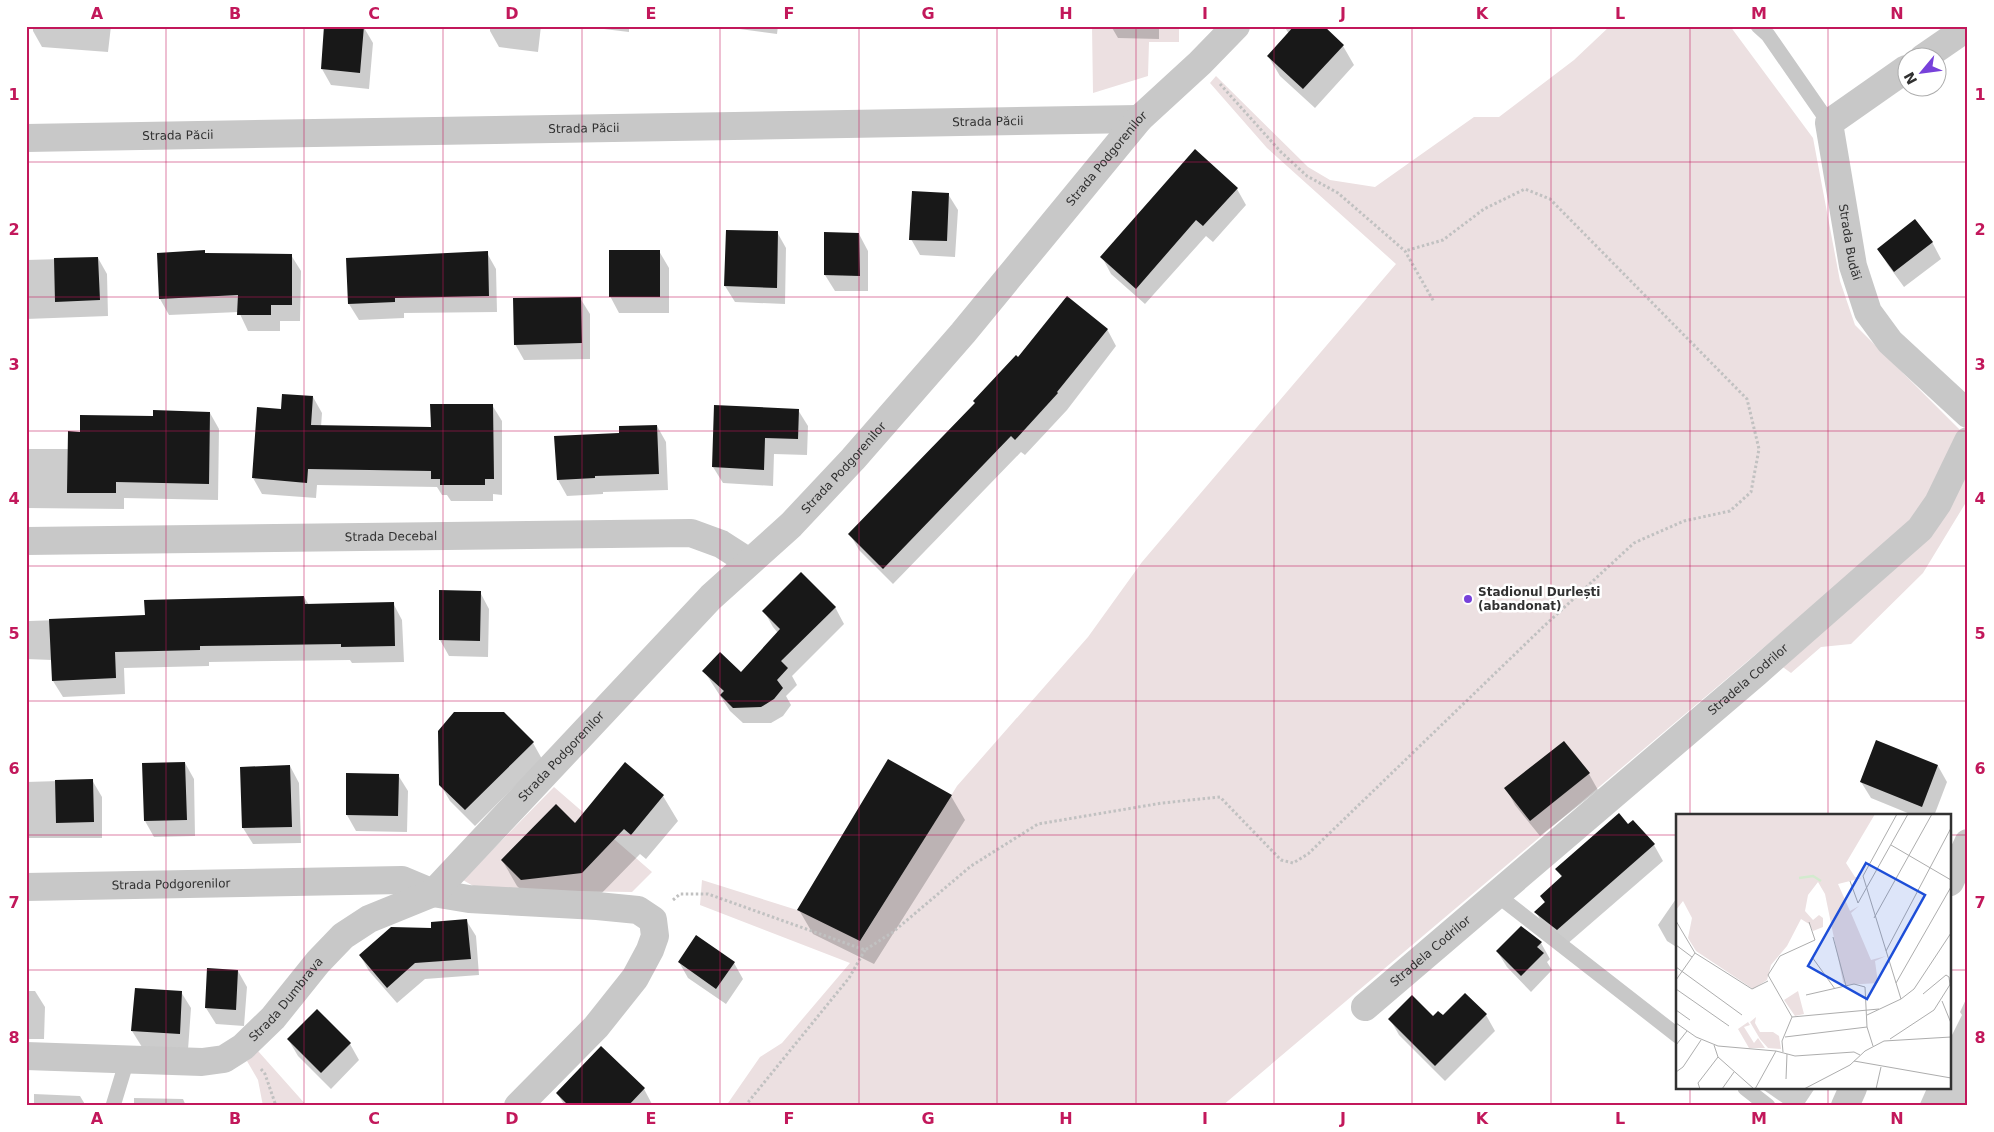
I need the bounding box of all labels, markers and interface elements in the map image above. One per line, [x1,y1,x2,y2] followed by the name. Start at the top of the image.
[91,4,104,23] text: A
[229,4,241,23] text: B
[368,4,380,23] text: C
[505,4,519,23] text: D
[646,4,656,23] text: E
[784,4,794,23] text: F
[921,4,935,23] text: G
[1059,4,1073,23] text: H
[1202,4,1208,23] text: I
[1339,4,1346,23] text: J
[1476,4,1489,23] text: K
[1615,4,1625,23] text: L
[1751,4,1767,23] text: M
[1890,4,1904,23] text: N
[1896,48,1946,98] north arrow
[1901,69,1920,87] text: N
[8,85,20,104] text: 1
[1974,85,1986,104] text: 1
[1063,108,1150,209] street label: Strada Podgorenilor
[952,114,1024,129] street label: Strada Păcii
[548,121,620,136] street label: Strada Păcii
[142,128,214,143] street label: Strada Păcii
[1836,203,1864,282] street label: Strada Budăi
[8,220,20,239] text: 2
[1974,220,1986,239] text: 2
[8,355,20,374] text: 3
[1974,355,1986,374] text: 3
[798,419,889,516] street label: Strada Podgorenilor
[8,489,20,508] text: 4
[1974,489,1986,508] text: 4
[345,529,437,544] street label: Strada Decebal
[1478,585,1600,613] place label: Stadionul Durlești (abandonat)
[1462,593,1474,605] marker: Stadionul Durlești (abandonat)
[8,624,20,643] text: 5
[1974,624,1986,643] text: 5
[1705,641,1791,718] street label: Stradela Codrilor
[516,708,607,804] street label: Strada Podgorenilor
[8,759,20,778] text: 6
[1974,759,1986,778] text: 6
[1676,814,1952,1090] inset map
[111,876,231,892] street label: Strada Podgorenilor
[8,893,20,912] text: 7
[1974,893,1986,912] text: 7
[1387,913,1474,989] street label: Stradela Codrilor
[246,954,326,1044] street label: Strada Dumbrava
[8,1028,20,1047] text: 8
[1974,1028,1986,1047] text: 8
[91,1109,104,1128] text: A
[229,1109,241,1128] text: B
[368,1109,380,1128] text: C
[505,1109,519,1128] text: D
[646,1109,656,1128] text: E
[784,1109,794,1128] text: F
[921,1109,935,1128] text: G
[1059,1109,1073,1128] text: H
[1202,1109,1208,1128] text: I
[1339,1109,1346,1128] text: J
[1476,1109,1489,1128] text: K
[1615,1109,1625,1128] text: L
[1751,1109,1767,1128] text: M
[1890,1109,1904,1128] text: N

